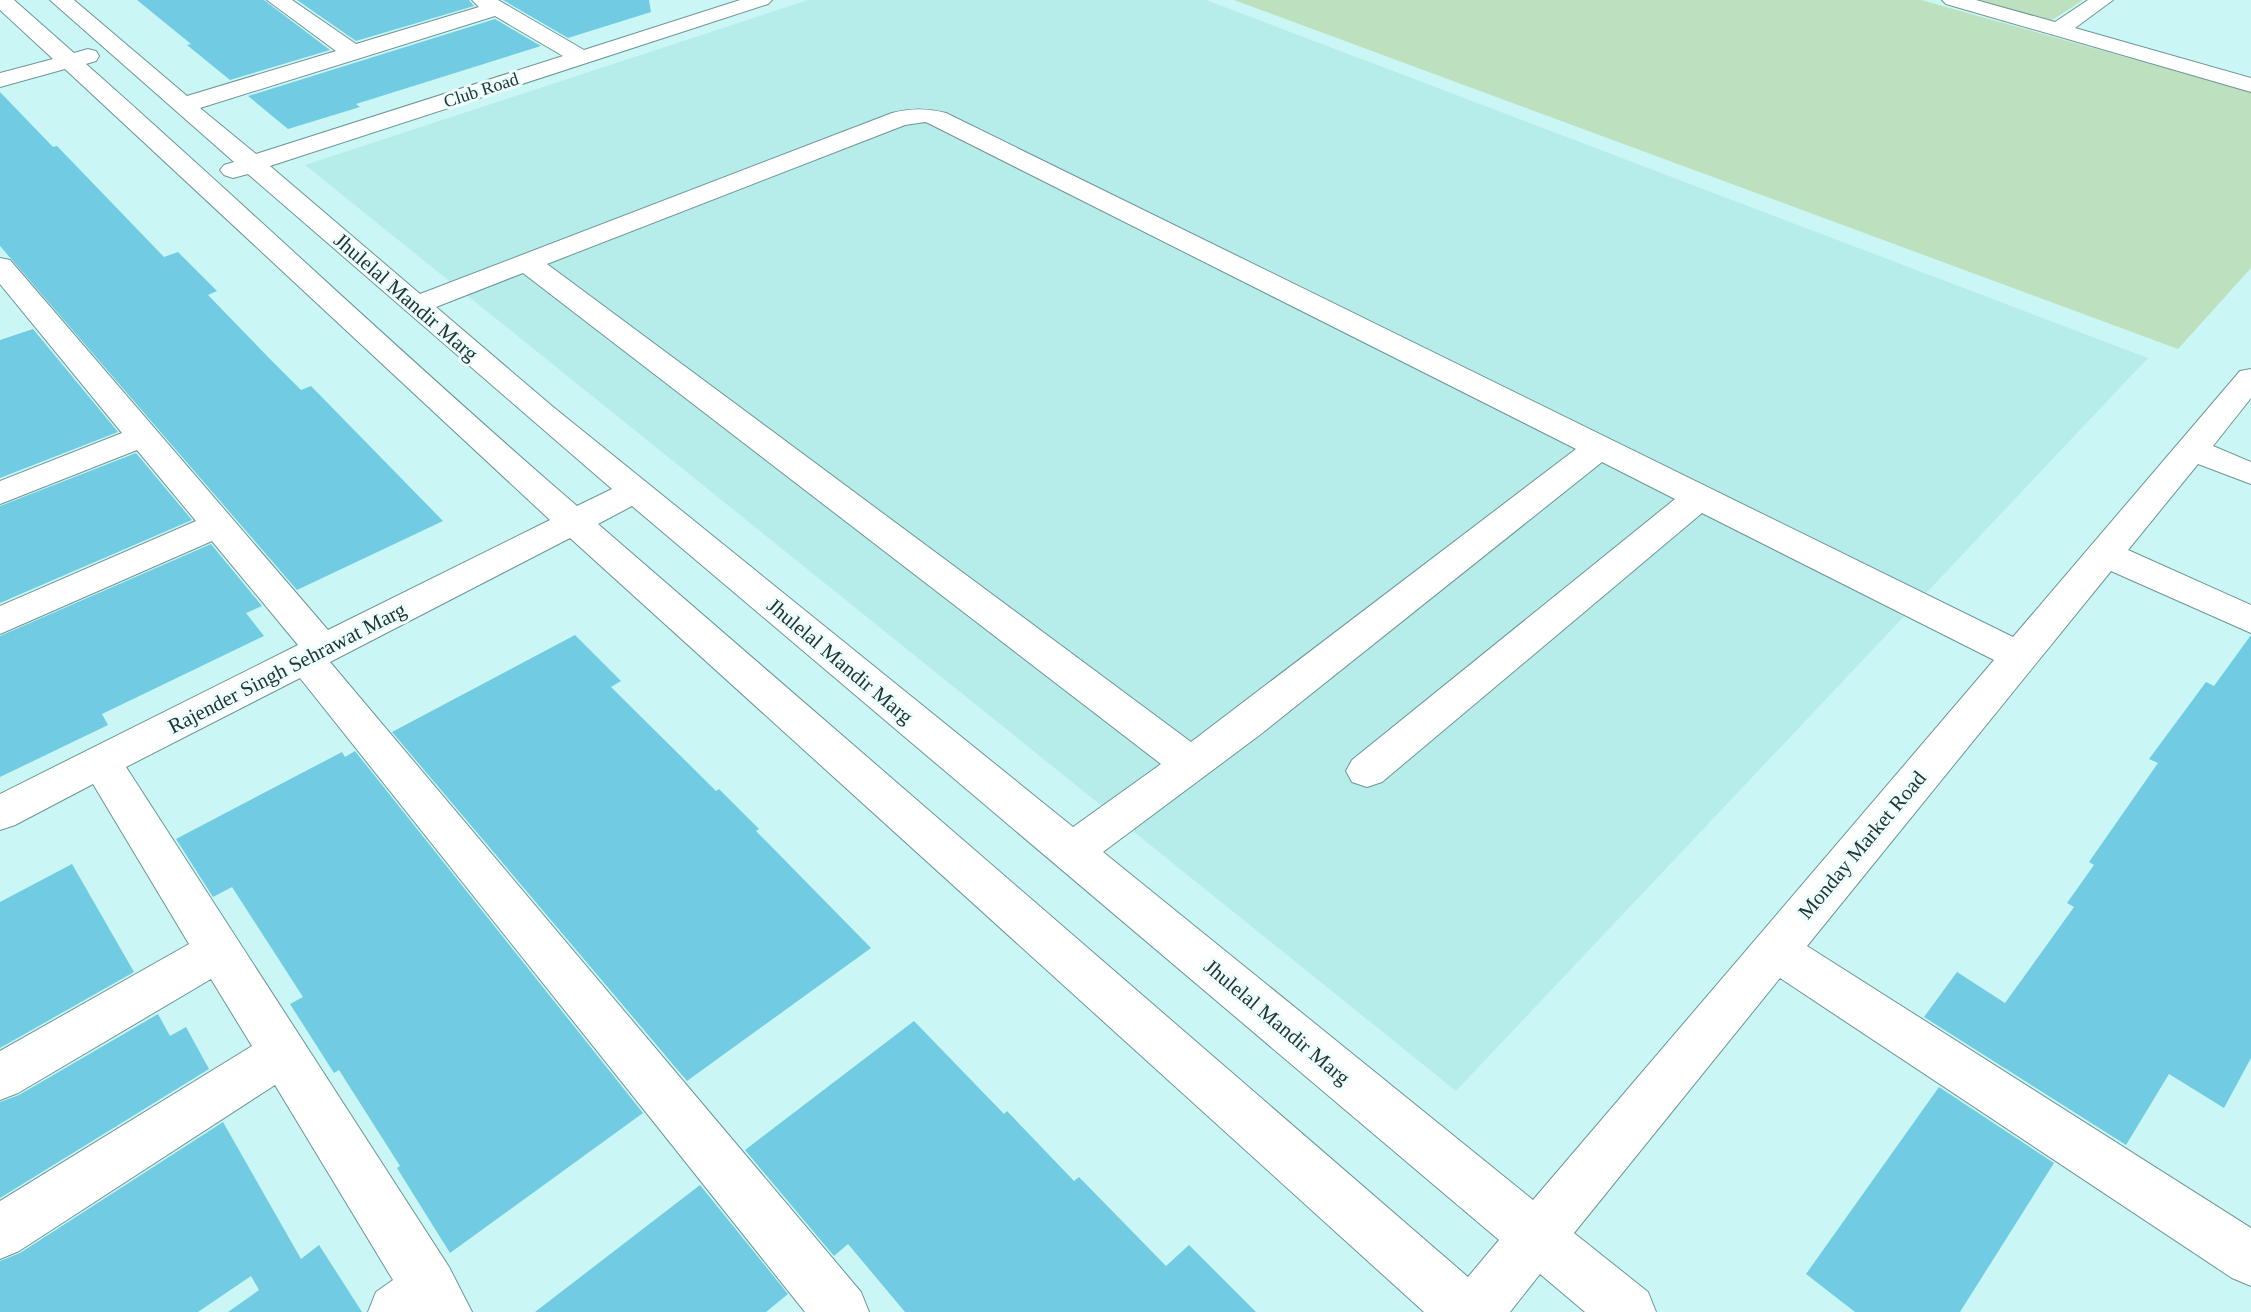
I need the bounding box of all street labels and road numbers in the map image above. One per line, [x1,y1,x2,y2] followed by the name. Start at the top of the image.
[441,69,521,111] street label: Club Road
[329,228,483,366] street label: Jhulelal Mandir Marg
[762,593,918,729] street label: Jhulelal Mandir Marg
[164,597,410,739] street label: Rajender Singh Sehrawat Marg
[1793,766,1931,924] street label: Monday Market Road
[1199,954,1355,1090] street label: Jhulelal Mandir Marg

